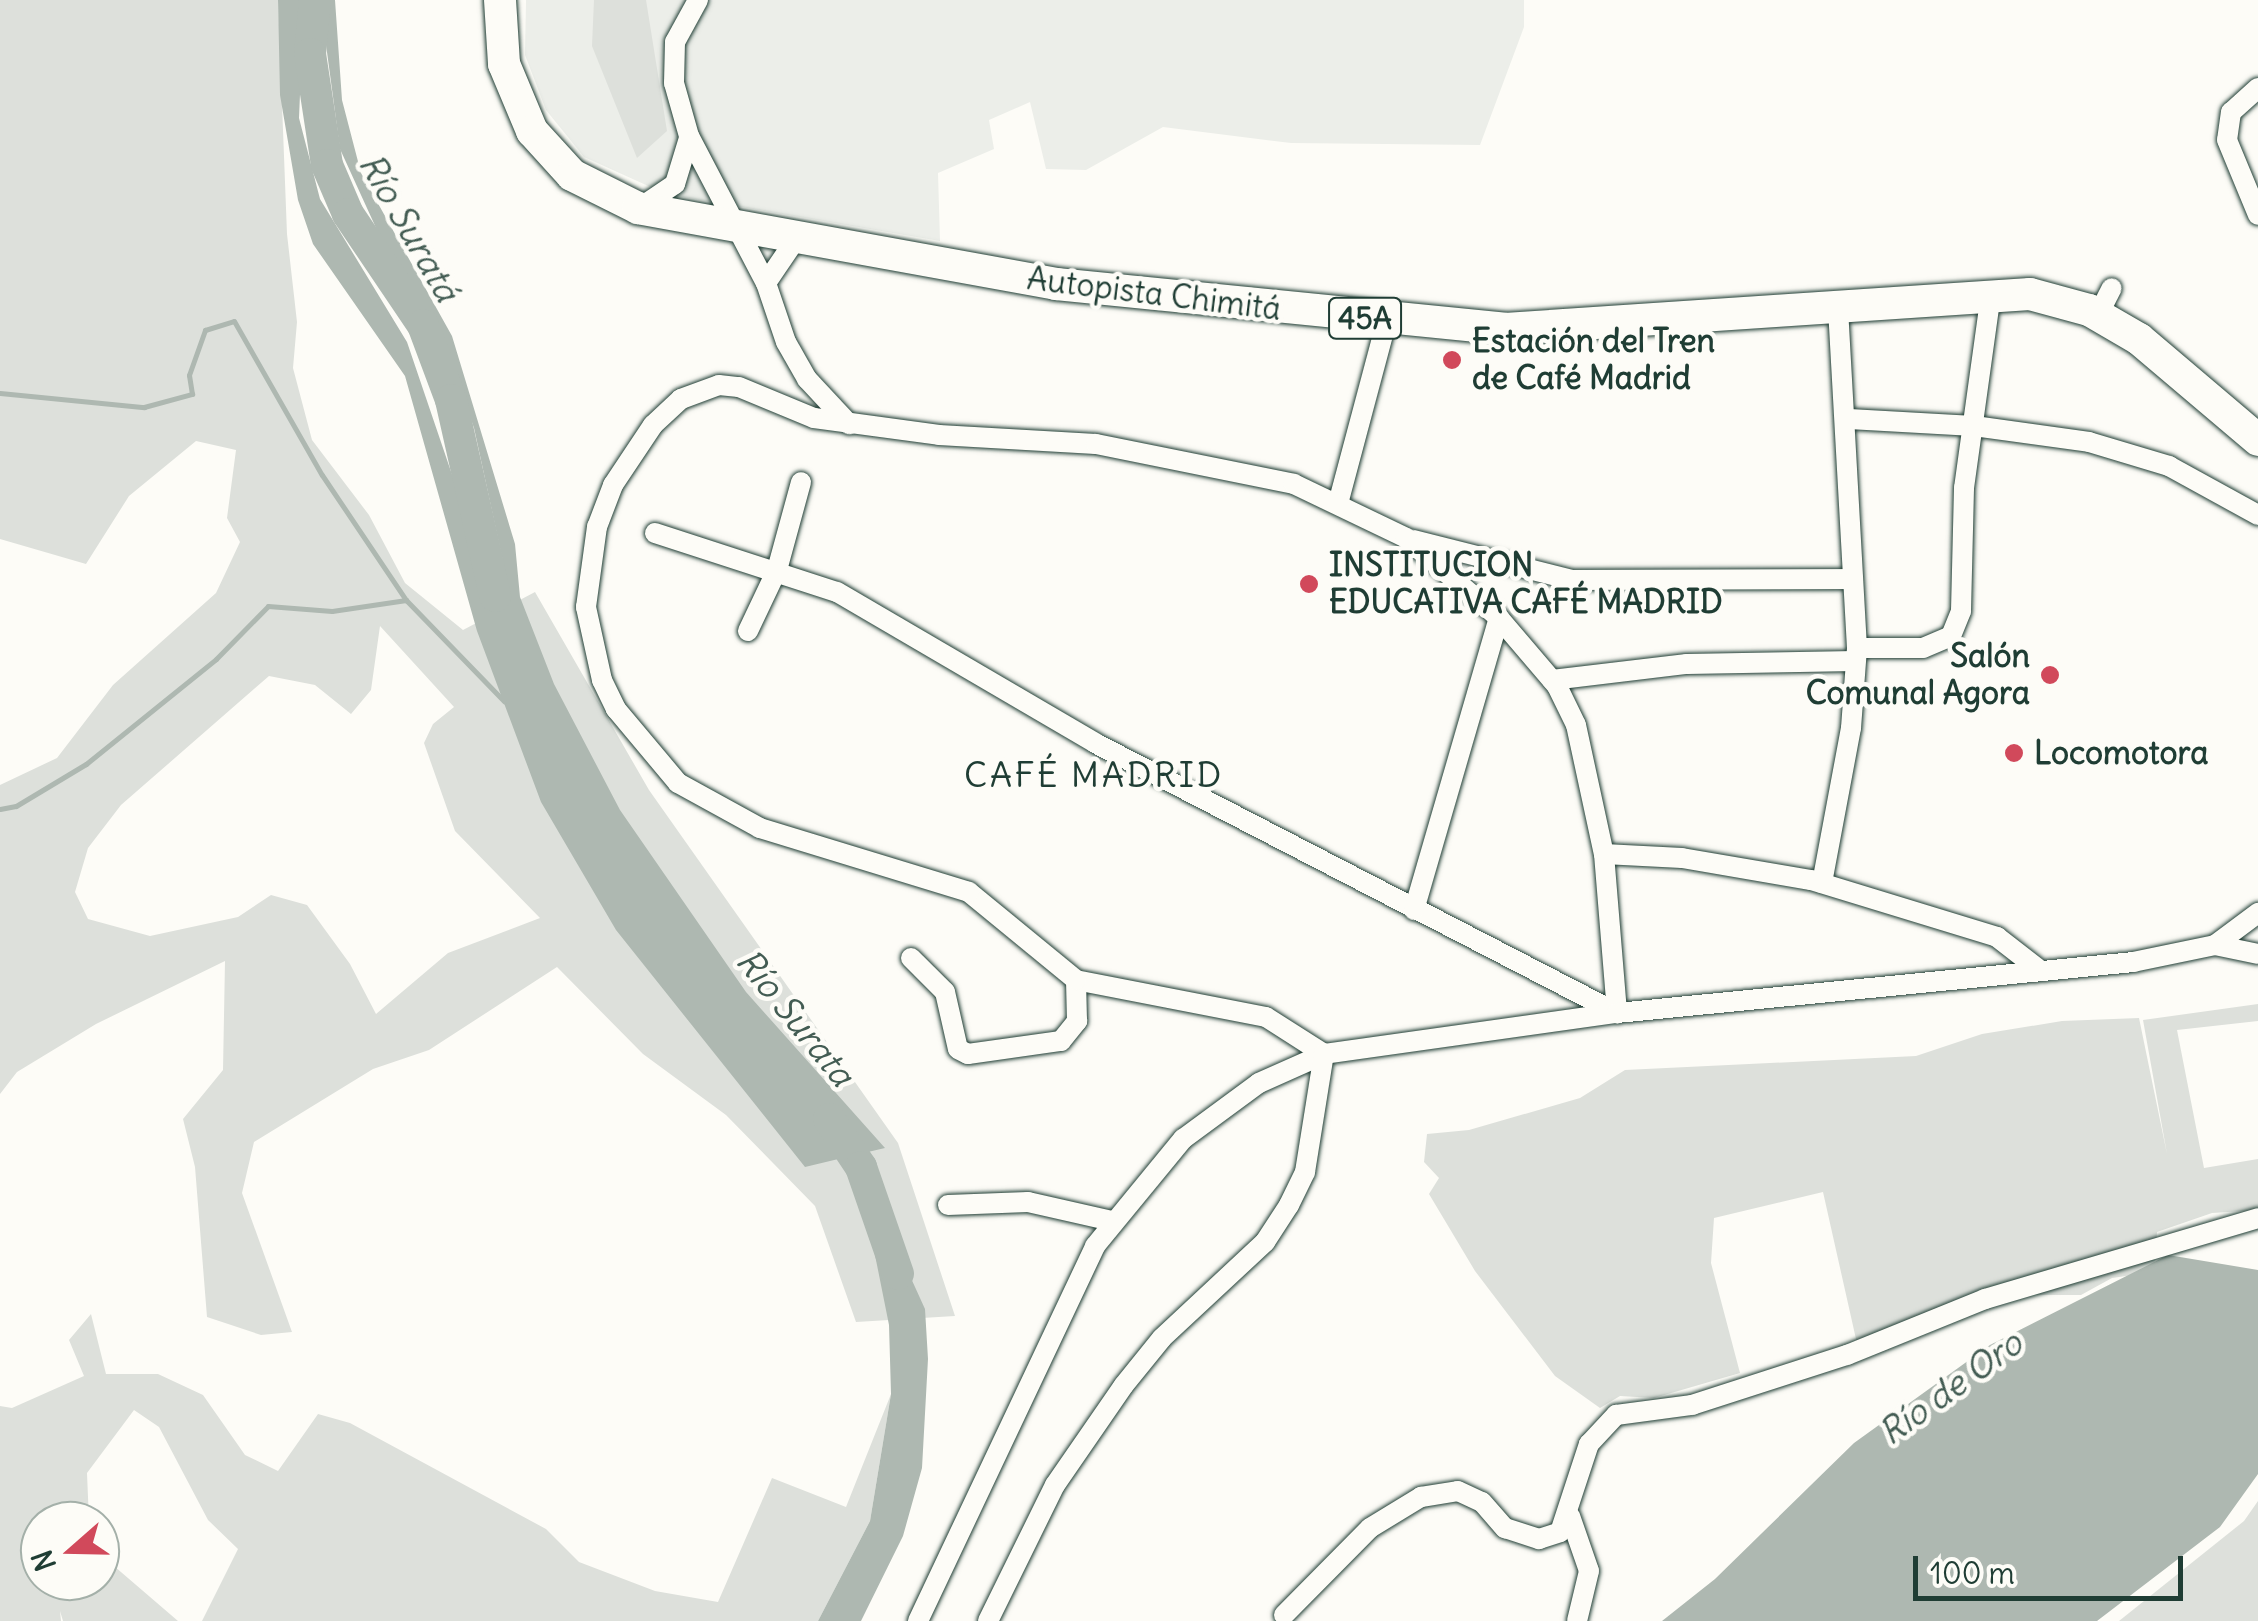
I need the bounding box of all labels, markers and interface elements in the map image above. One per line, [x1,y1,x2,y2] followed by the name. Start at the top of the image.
[351,146,469,308] water label: Río Suratá
[1025,259,1283,329] street label: Autopista Chimitá
[1328,293,1402,343] road number: 45A
[1472,323,1715,398] place label: Estación del Tren de Café Madrid
[1441,349,1463,371] marker: Estación del Tren de Café Madrid
[1329,547,1723,622] place label: INSTITUCION EDUCATIVA CAFÉ MADRID
[1298,573,1320,595] marker: INSTITUCION EDUCATIVA CAFÉ MADRID
[1806,638,2030,713] place label: Salón Comunal Agora
[2039,664,2061,686] marker: Salón Comunal Agora
[2034,734,2209,772] place label: Locomotora
[2003,742,2025,764] marker: Locomotora
[964,753,1224,795] district label: CAFÉ MADRID
[728,940,864,1094] water label: Río Surata
[1870,1321,2030,1453] water label: Río de Oro
[20,1501,120,1601] north arrow
[1918,1536,2188,1598] scale bar
[23,1545,64,1576] text: N
[1930,1554,2015,1592] text: 100 m

